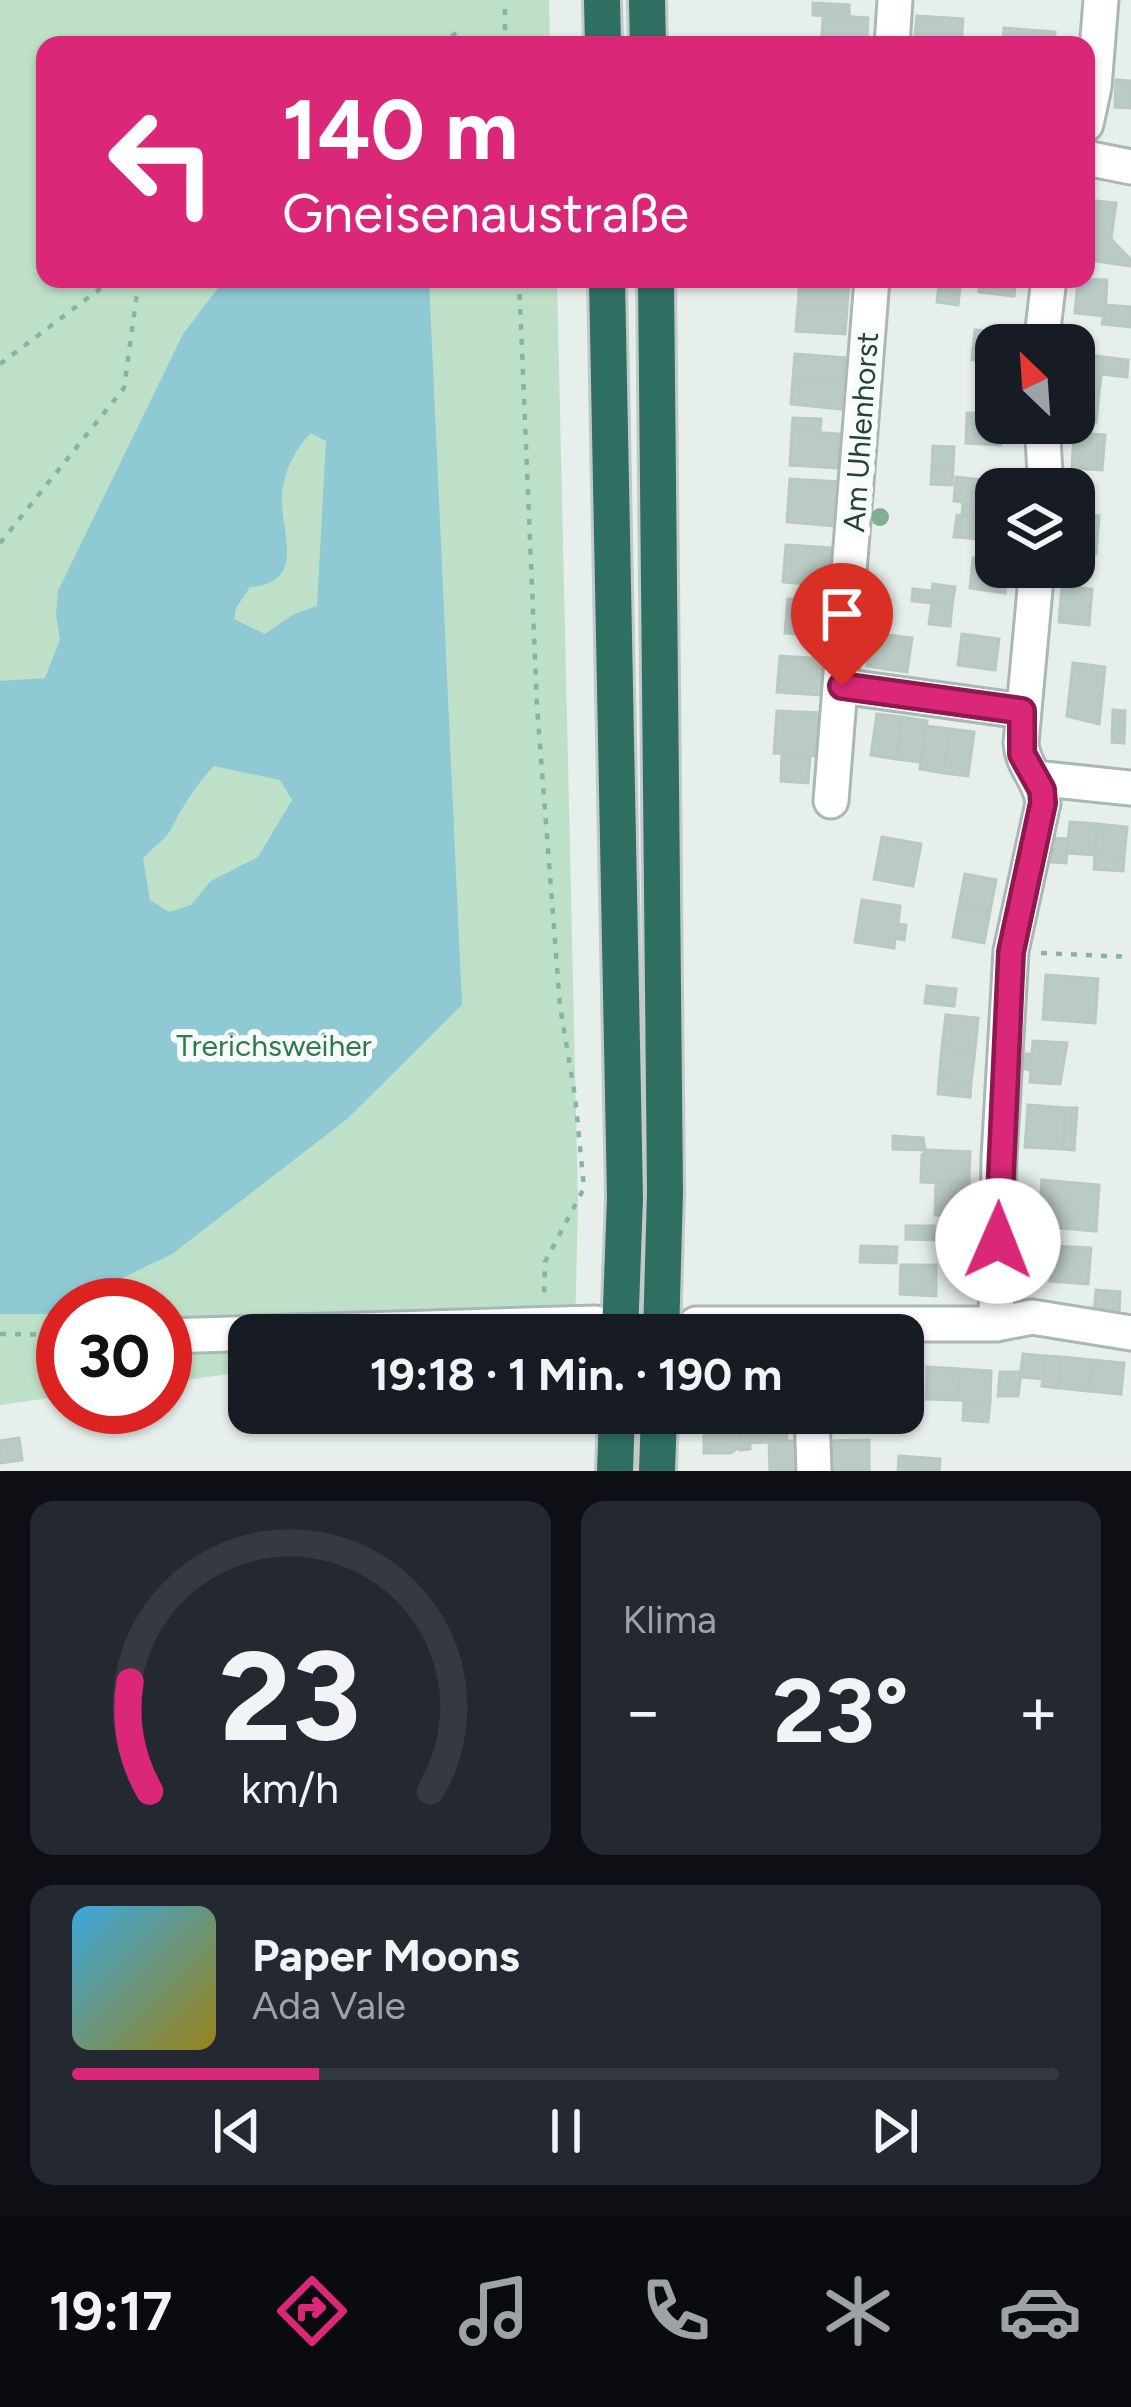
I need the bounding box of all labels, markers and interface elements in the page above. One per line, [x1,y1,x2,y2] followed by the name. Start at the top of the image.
[282,79,518,180] text: 140 m
[84,84,240,240] icon: left
[282,181,689,246] text: Gneisenaustraße
[975,324,1095,444] north arrow
[975,324,1095,588] map controls
[835,331,886,533] street label: Am Uhlenhorst
[975,468,1095,588] button: layers
[791,563,893,686] pin
[809,581,875,647] icon: arrive
[176,1027,372,1064] park label: Trerichsweiher
[935,1178,1061,1304] position arrow
[36,1278,192,1434] speed limit sign: 30
[370,1347,782,1401] text: 19:18 · 1 Min. · 190 m
[623,1596,717,1643] text: Klima
[219,1621,361,1771] text: 23
[773,1656,909,1765] text: 23°
[623,1671,664,1751] text: −
[1018,1671,1059,1751] text: +
[241,1762,339,1814] text: km/h
[252,1928,520,1982] text: Paper Moons
[252,1982,406,2029] text: Ada Vale
[204,2098,270,2164] icon: previous
[533,2098,599,2164] icon: pause
[862,2098,928,2164] icon: next
[270,2269,354,2353] icon: directions
[452,2269,536,2353] icon: music
[634,2269,718,2353] icon: phone
[816,2269,900,2353] icon: climate
[998,2269,1082,2353] icon: car
[49,2279,172,2344] text: 19:17

